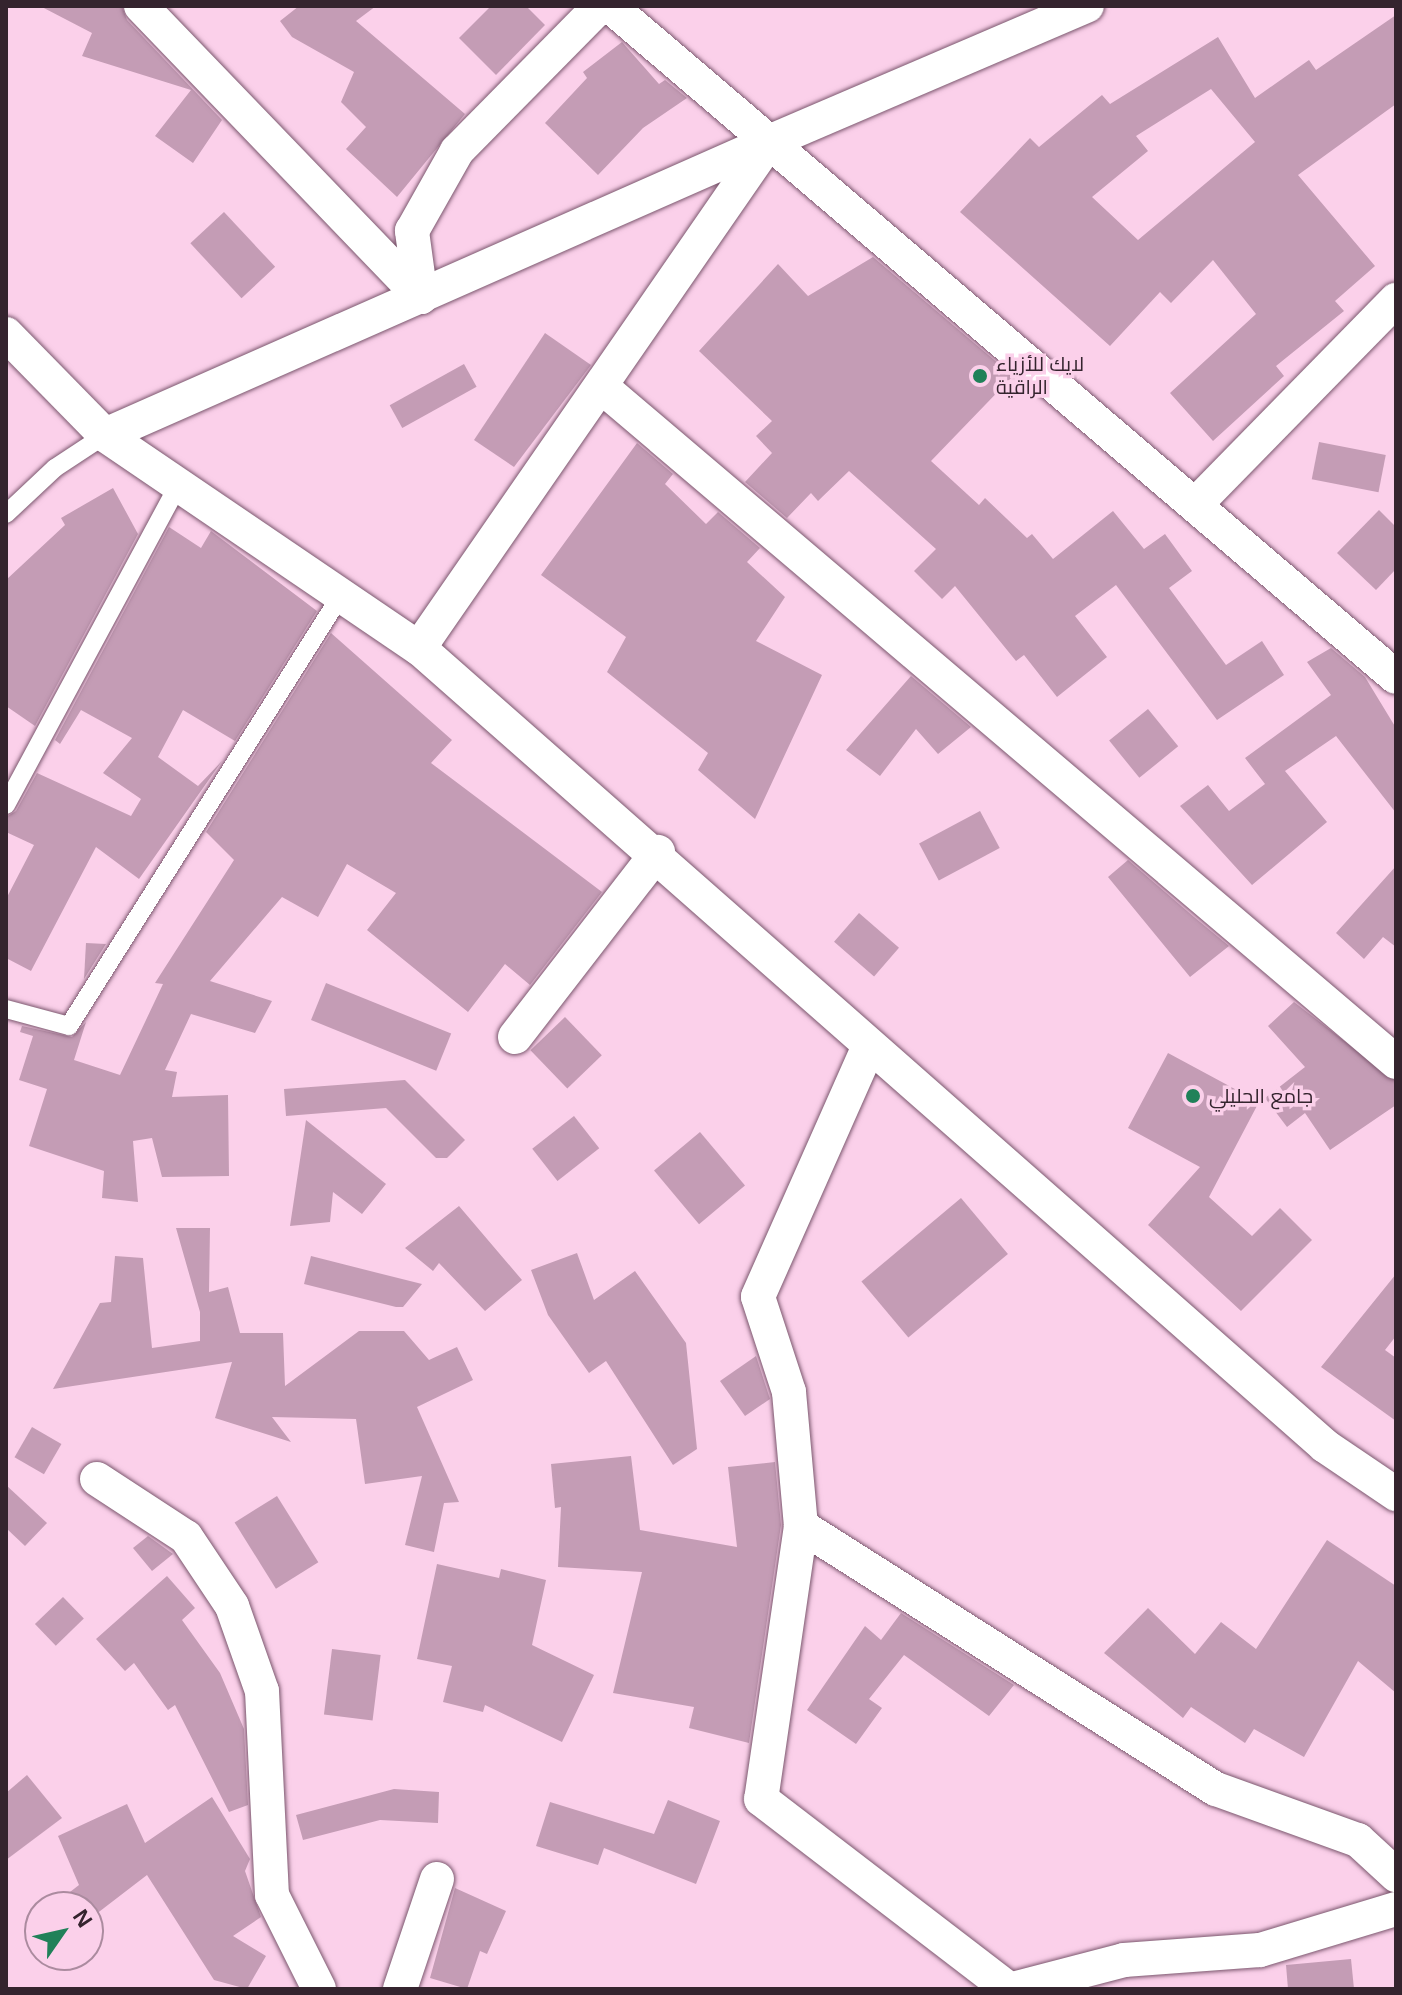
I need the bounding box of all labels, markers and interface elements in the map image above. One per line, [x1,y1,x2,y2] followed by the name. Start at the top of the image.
[996,352,1084,399] place label: لايك للأزياء الراقية
[971,367,989,385] marker: لايك للأزياء الراقية
[1209,1084,1313,1108] place label: جامع الحليلي
[1184,1087,1202,1105] marker: جامع الحليلي
[24,1891,104,1971] north arrow
[68,1905,97,1932] text: N

